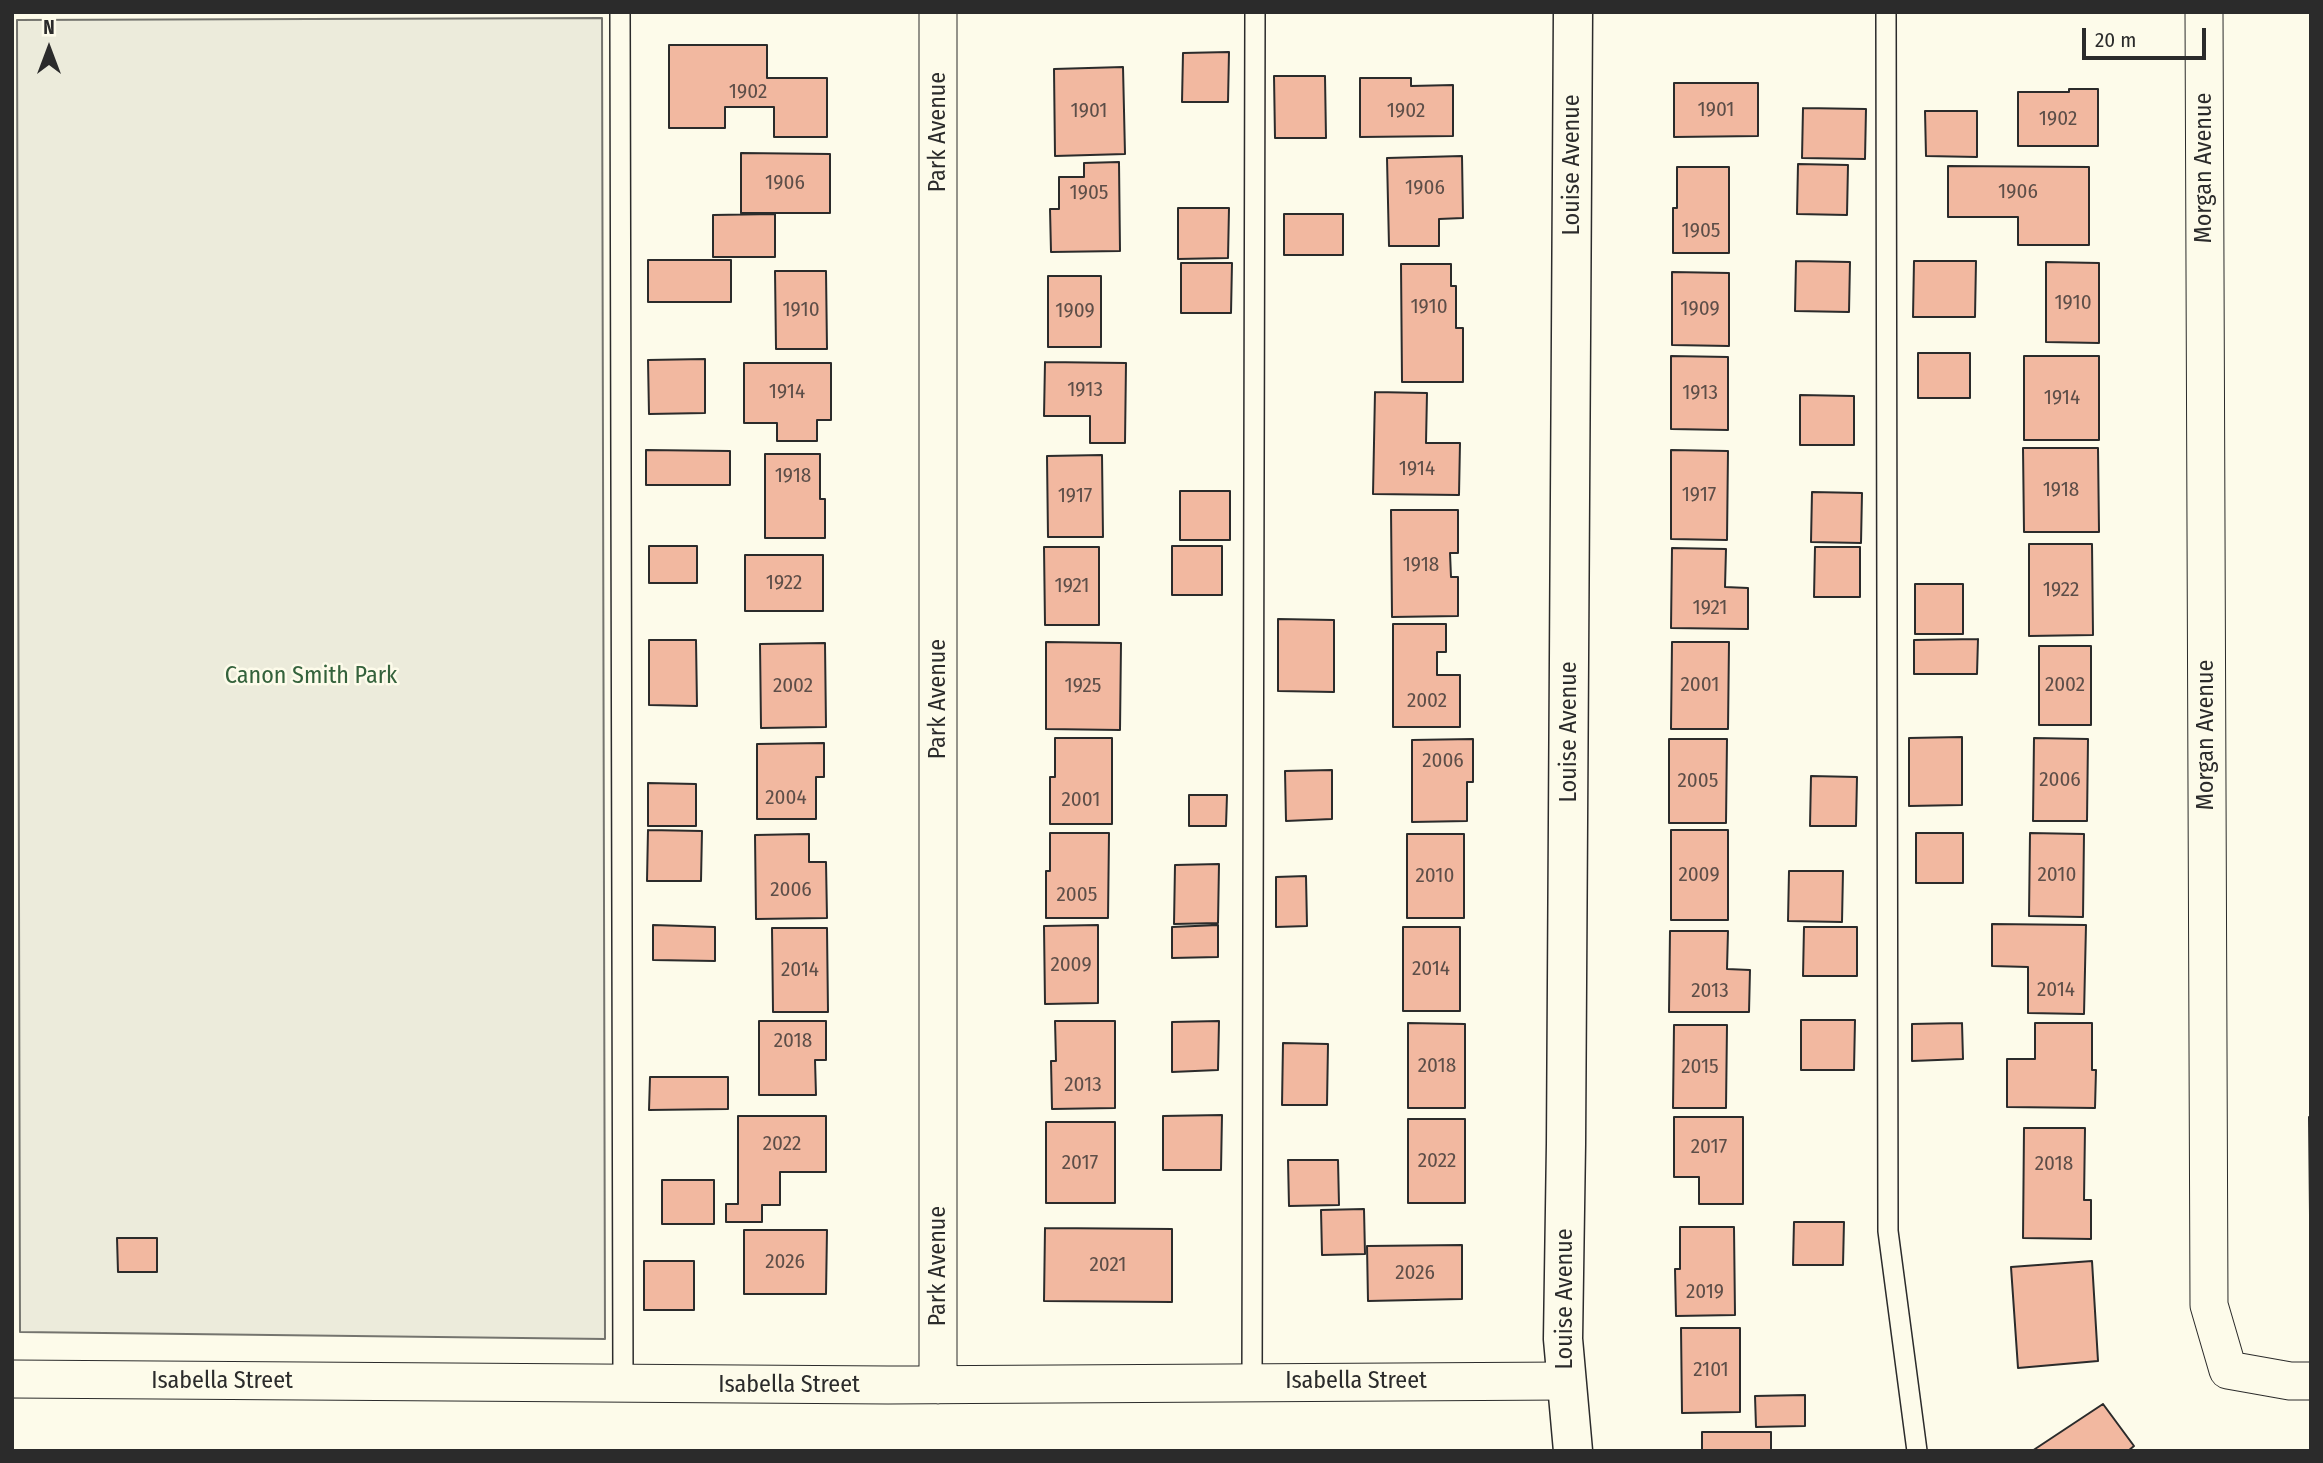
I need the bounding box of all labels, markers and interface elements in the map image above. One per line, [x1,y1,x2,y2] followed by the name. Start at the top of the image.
[14,14,84,84] north arrow
[2085,14,2209,58] scale bar
[43,16,55,39] text: N
[2095,27,2136,53] text: 20 m
[924,72,952,192] street label: Park Avenue
[729,79,767,105] house number: 1902
[2190,93,2218,243] street label: Morgan Avenue
[1558,94,1586,236] street label: Louise Avenue
[1697,97,1735,123] house number: 1901
[1070,98,1108,124] house number: 1901
[1387,98,1425,124] house number: 1902
[2039,106,2077,132] house number: 1902
[765,170,805,196] house number: 1906
[1405,175,1445,201] house number: 1906
[1998,179,2038,205] house number: 1906
[1070,180,1108,206] house number: 1905
[1682,218,1720,244] house number: 1905
[2054,290,2092,316] house number: 1910
[1410,294,1448,320] house number: 1910
[1680,296,1720,322] house number: 1909
[782,297,820,323] house number: 1910
[1055,298,1095,324] house number: 1909
[1067,377,1103,403] house number: 1913
[769,379,805,405] house number: 1914
[1682,380,1718,406] house number: 1913
[2044,385,2080,411] house number: 1914
[1399,456,1435,482] house number: 1914
[775,463,811,489] house number: 1918
[2043,477,2079,503] house number: 1918
[1682,482,1716,508] house number: 1917
[1058,483,1092,509] house number: 1917
[1403,552,1439,578] house number: 1918
[766,570,802,596] house number: 1922
[1054,573,1090,599] house number: 1921
[2043,577,2079,603] house number: 1922
[1692,595,1728,621] house number: 1921
[924,639,952,759] street label: Park Avenue
[2192,660,2220,810] street label: Morgan Avenue
[1555,661,1583,803] street label: Louise Avenue
[225,662,397,690] park label: Canon Smith Park
[1681,672,1719,698] house number: 2001
[2045,672,2085,698] house number: 2002
[773,673,813,699] house number: 2002
[1065,673,1101,699] house number: 1925
[1407,688,1447,714] house number: 2002
[1422,748,1464,774] house number: 2006
[2039,767,2081,793] house number: 2006
[1678,768,1718,794] house number: 2005
[765,785,807,811] house number: 2004
[1062,787,1100,813] house number: 2001
[1678,862,1720,888] house number: 2009
[2038,862,2076,888] house number: 2010
[1416,863,1454,889] house number: 2010
[770,877,812,903] house number: 2006
[1057,882,1097,908] house number: 2005
[1050,952,1092,978] house number: 2009
[1412,956,1450,982] house number: 2014
[781,957,819,983] house number: 2014
[2037,977,2075,1003] house number: 2014
[1691,978,1729,1004] house number: 2013
[774,1028,812,1054] house number: 2018
[1418,1053,1456,1079] house number: 2018
[1681,1054,1719,1080] house number: 2015
[1064,1072,1102,1098] house number: 2013
[763,1131,801,1157] house number: 2022
[1691,1134,1727,1160] house number: 2017
[1418,1148,1456,1174] house number: 2022
[1062,1150,1098,1176] house number: 2017
[2035,1151,2073,1177] house number: 2018
[924,1206,952,1326] street label: Park Avenue
[1551,1228,1579,1370] street label: Louise Avenue
[765,1249,805,1275] house number: 2026
[1090,1252,1126,1278] house number: 2021
[1395,1260,1435,1286] house number: 2026
[1686,1279,1724,1305] house number: 2019
[1693,1357,1729,1383] house number: 2101
[151,1367,293,1395] street label: Isabella Street
[1285,1367,1427,1395] street label: Isabella Street
[718,1371,860,1399] street label: Isabella Street

